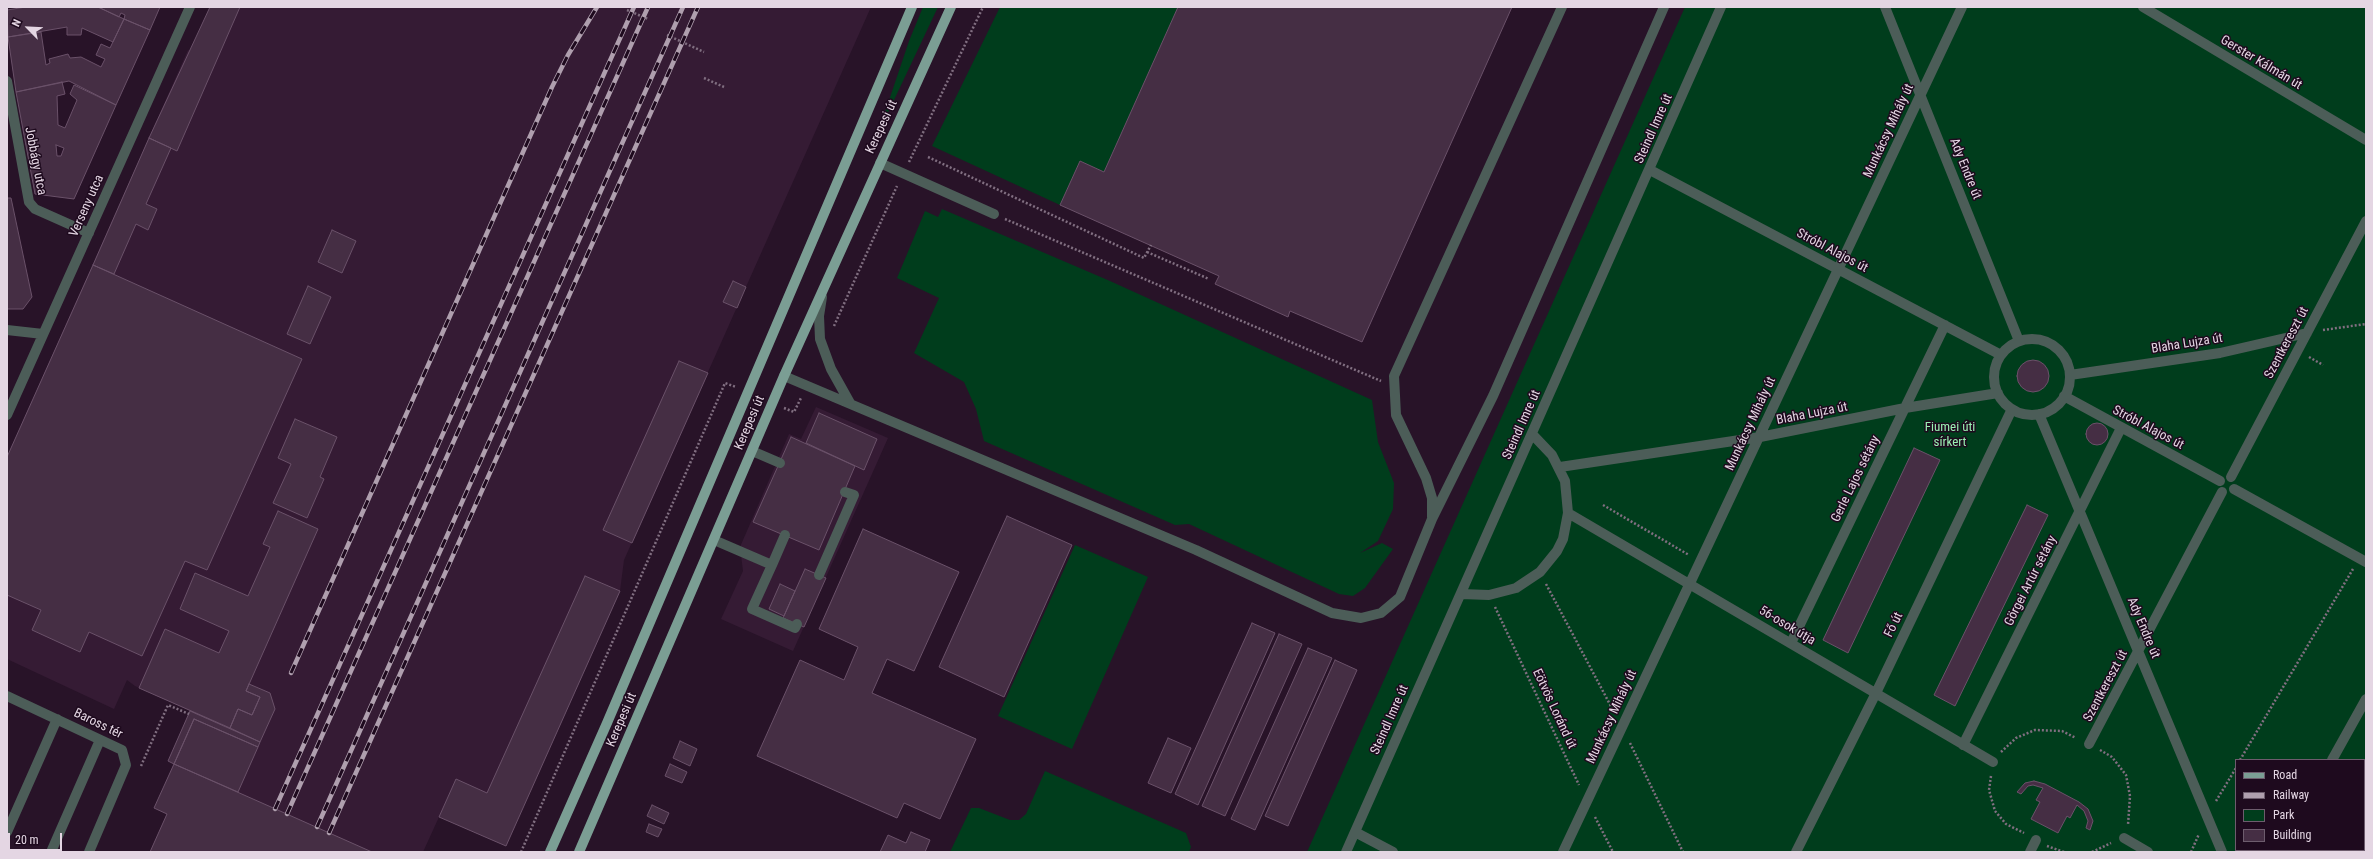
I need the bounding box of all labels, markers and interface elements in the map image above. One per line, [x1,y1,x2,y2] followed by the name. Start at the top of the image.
[8,8,48,48] north arrow
[9,17,24,29] text: N
[2217,33,2305,93] street label: Gerster Kálmán út
[1860,82,1918,180] street label: Munkácsy Mihály út
[1632,92,1676,166] street label: Steindl Imre út
[863,98,901,156] street label: Kerepesi út
[21,126,49,196] street label: Jobbágy utca
[1946,136,1984,202] street label: Ady Endre út
[66,173,108,239] street label: Verseny utca
[1794,226,1870,276] street label: Stróbl Alajos út
[2262,304,2312,382] street label: Szentkereszt út
[2150,331,2224,357] street label: Blaha Lujza út
[1722,375,1780,473] street label: Munkácsy Mihály út
[1500,388,1544,462] street label: Steindl Imre út
[732,393,768,453] street label: Kerepesi út
[1775,399,1849,429] street label: Blaha Lujza út
[2110,403,2186,453] street label: Stróbl Alajos út
[1925,420,1975,451] park label: Fiumei úti sírkert
[1828,433,1884,525] street label: Gerle Lajos sétány
[2002,533,2060,629] street label: Görgei Artúr sétány
[2123,595,2163,661] street label: Ady Endre út
[1756,603,1818,649] street label: 56-osok útja
[1881,610,1907,640] street label: Fő út
[2081,647,2131,725] street label: Szentkereszt út
[1529,667,1579,751] street label: Eötvös Loránd út
[1583,668,1641,766] street label: Munkácsy Mihály út
[1368,683,1412,757] street label: Steindl Imre út
[604,690,640,750] street label: Kerepesi út
[71,705,125,743] street label: Baross tér
[2235,759,2365,851] legend
[2273,768,2297,782] text: Road
[2273,788,2309,802] text: Railway
[2273,808,2294,822] text: Park
[10,825,64,851] scale bar
[2273,828,2311,842] text: Building
[15,833,39,847] text: 20 m

